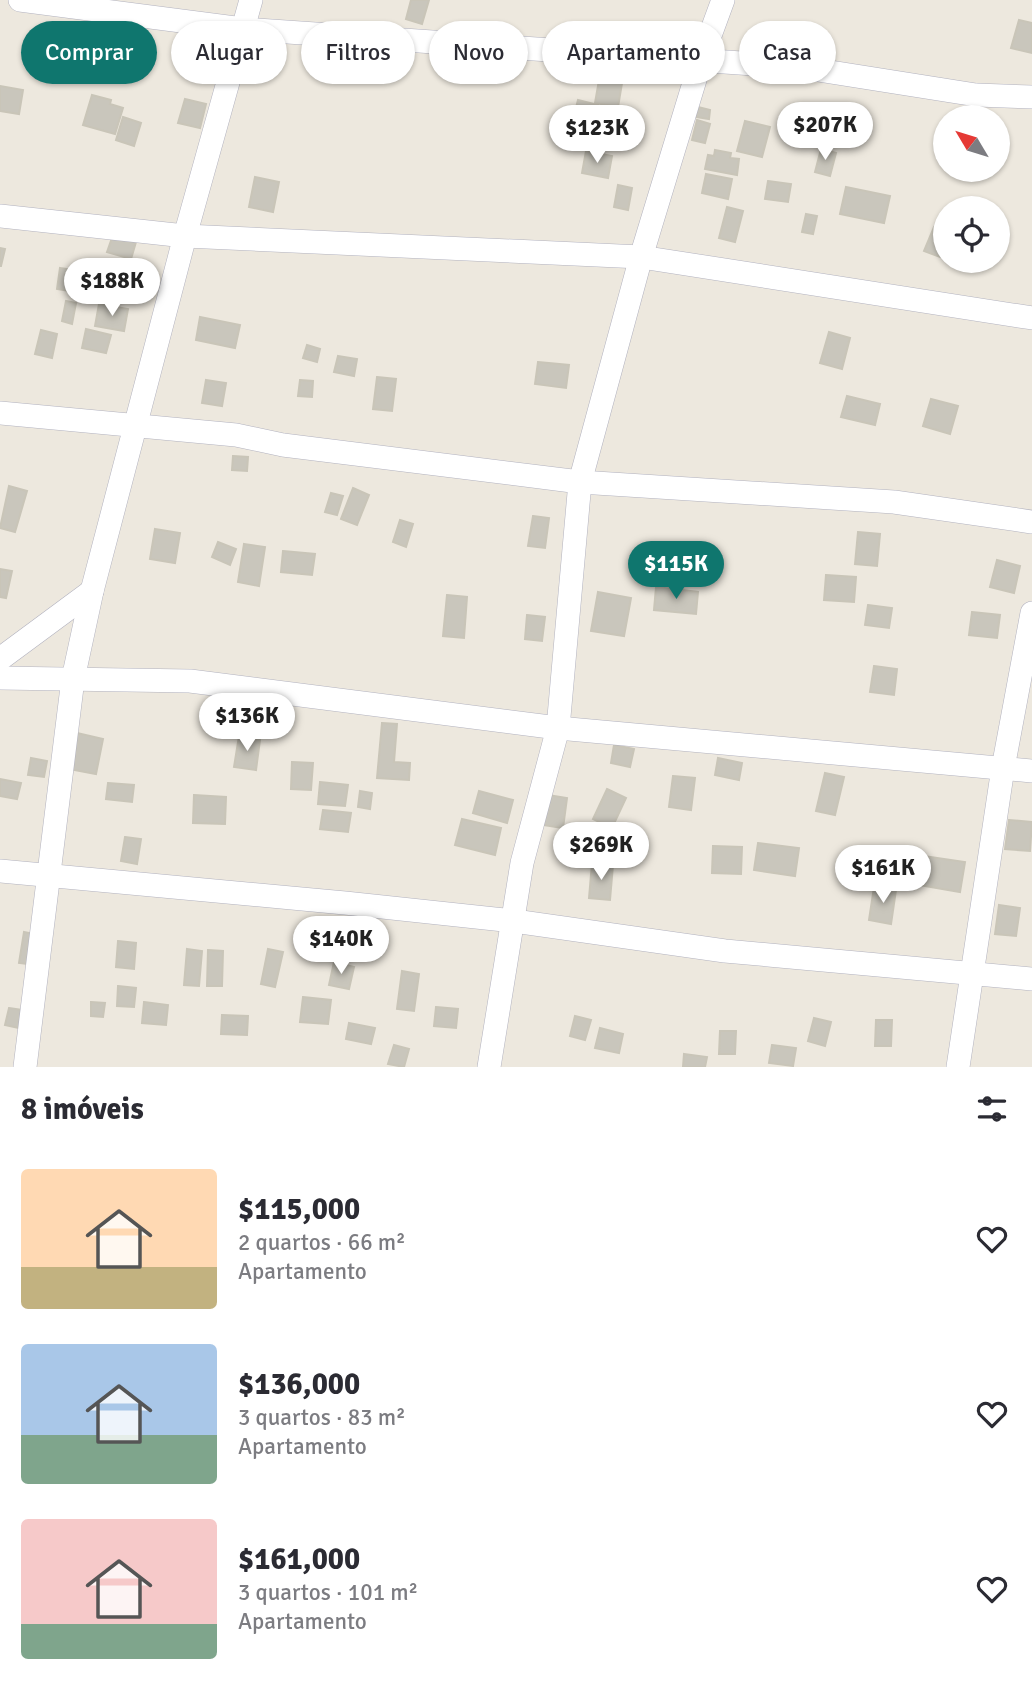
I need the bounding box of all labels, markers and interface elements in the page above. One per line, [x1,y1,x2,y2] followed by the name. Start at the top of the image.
[21,21,157,84] chip: Comprar
[171,21,287,84] chip: Alugar
[301,21,415,84] chip: Filtros
[429,21,528,84] chip: Novo
[542,21,725,84] chip: Apartamento
[739,21,836,84] chip: Casa
[776,102,874,162] pin: $207K
[933,105,1010,182] north arrow
[933,105,1010,273] map controls
[548,106,646,165] pin: $123K
[793,110,857,139] text: $207K
[565,113,629,142] text: $123K
[933,196,1010,273] button: locate
[63,258,161,318] pin: $188K
[80,266,144,295] text: $188K
[627,542,725,601] pin: $115K
[644,549,708,578] text: $115K
[198,694,296,753] pin: $136K
[215,701,279,730] text: $136K
[552,822,650,882] pin: $269K
[569,830,633,859] text: $269K
[834,846,932,905] pin: $161K
[851,853,915,882] text: $161K
[292,916,390,976] pin: $140K
[309,924,373,953] text: $140K
[973,1090,1011,1128] icon: filters
[21,1091,144,1128] text: 8 imóveis
[238,1191,360,1228] text: $115,000
[77,1197,161,1281] icon: home
[973,1220,1011,1258] icon: heart
[238,1228,406,1257] text: 2 quartos · 66 m²
[238,1257,367,1286] text: Apartamento
[238,1366,360,1403] text: $136,000
[77,1372,161,1456] icon: home
[973,1395,1011,1433] icon: heart
[238,1403,406,1432] text: 3 quartos · 83 m²
[238,1432,367,1461] text: Apartamento
[238,1541,360,1578] text: $161,000
[77,1547,161,1631] icon: home
[973,1570,1011,1608] icon: heart
[238,1578,418,1607] text: 3 quartos · 101 m²
[238,1607,367,1636] text: Apartamento

